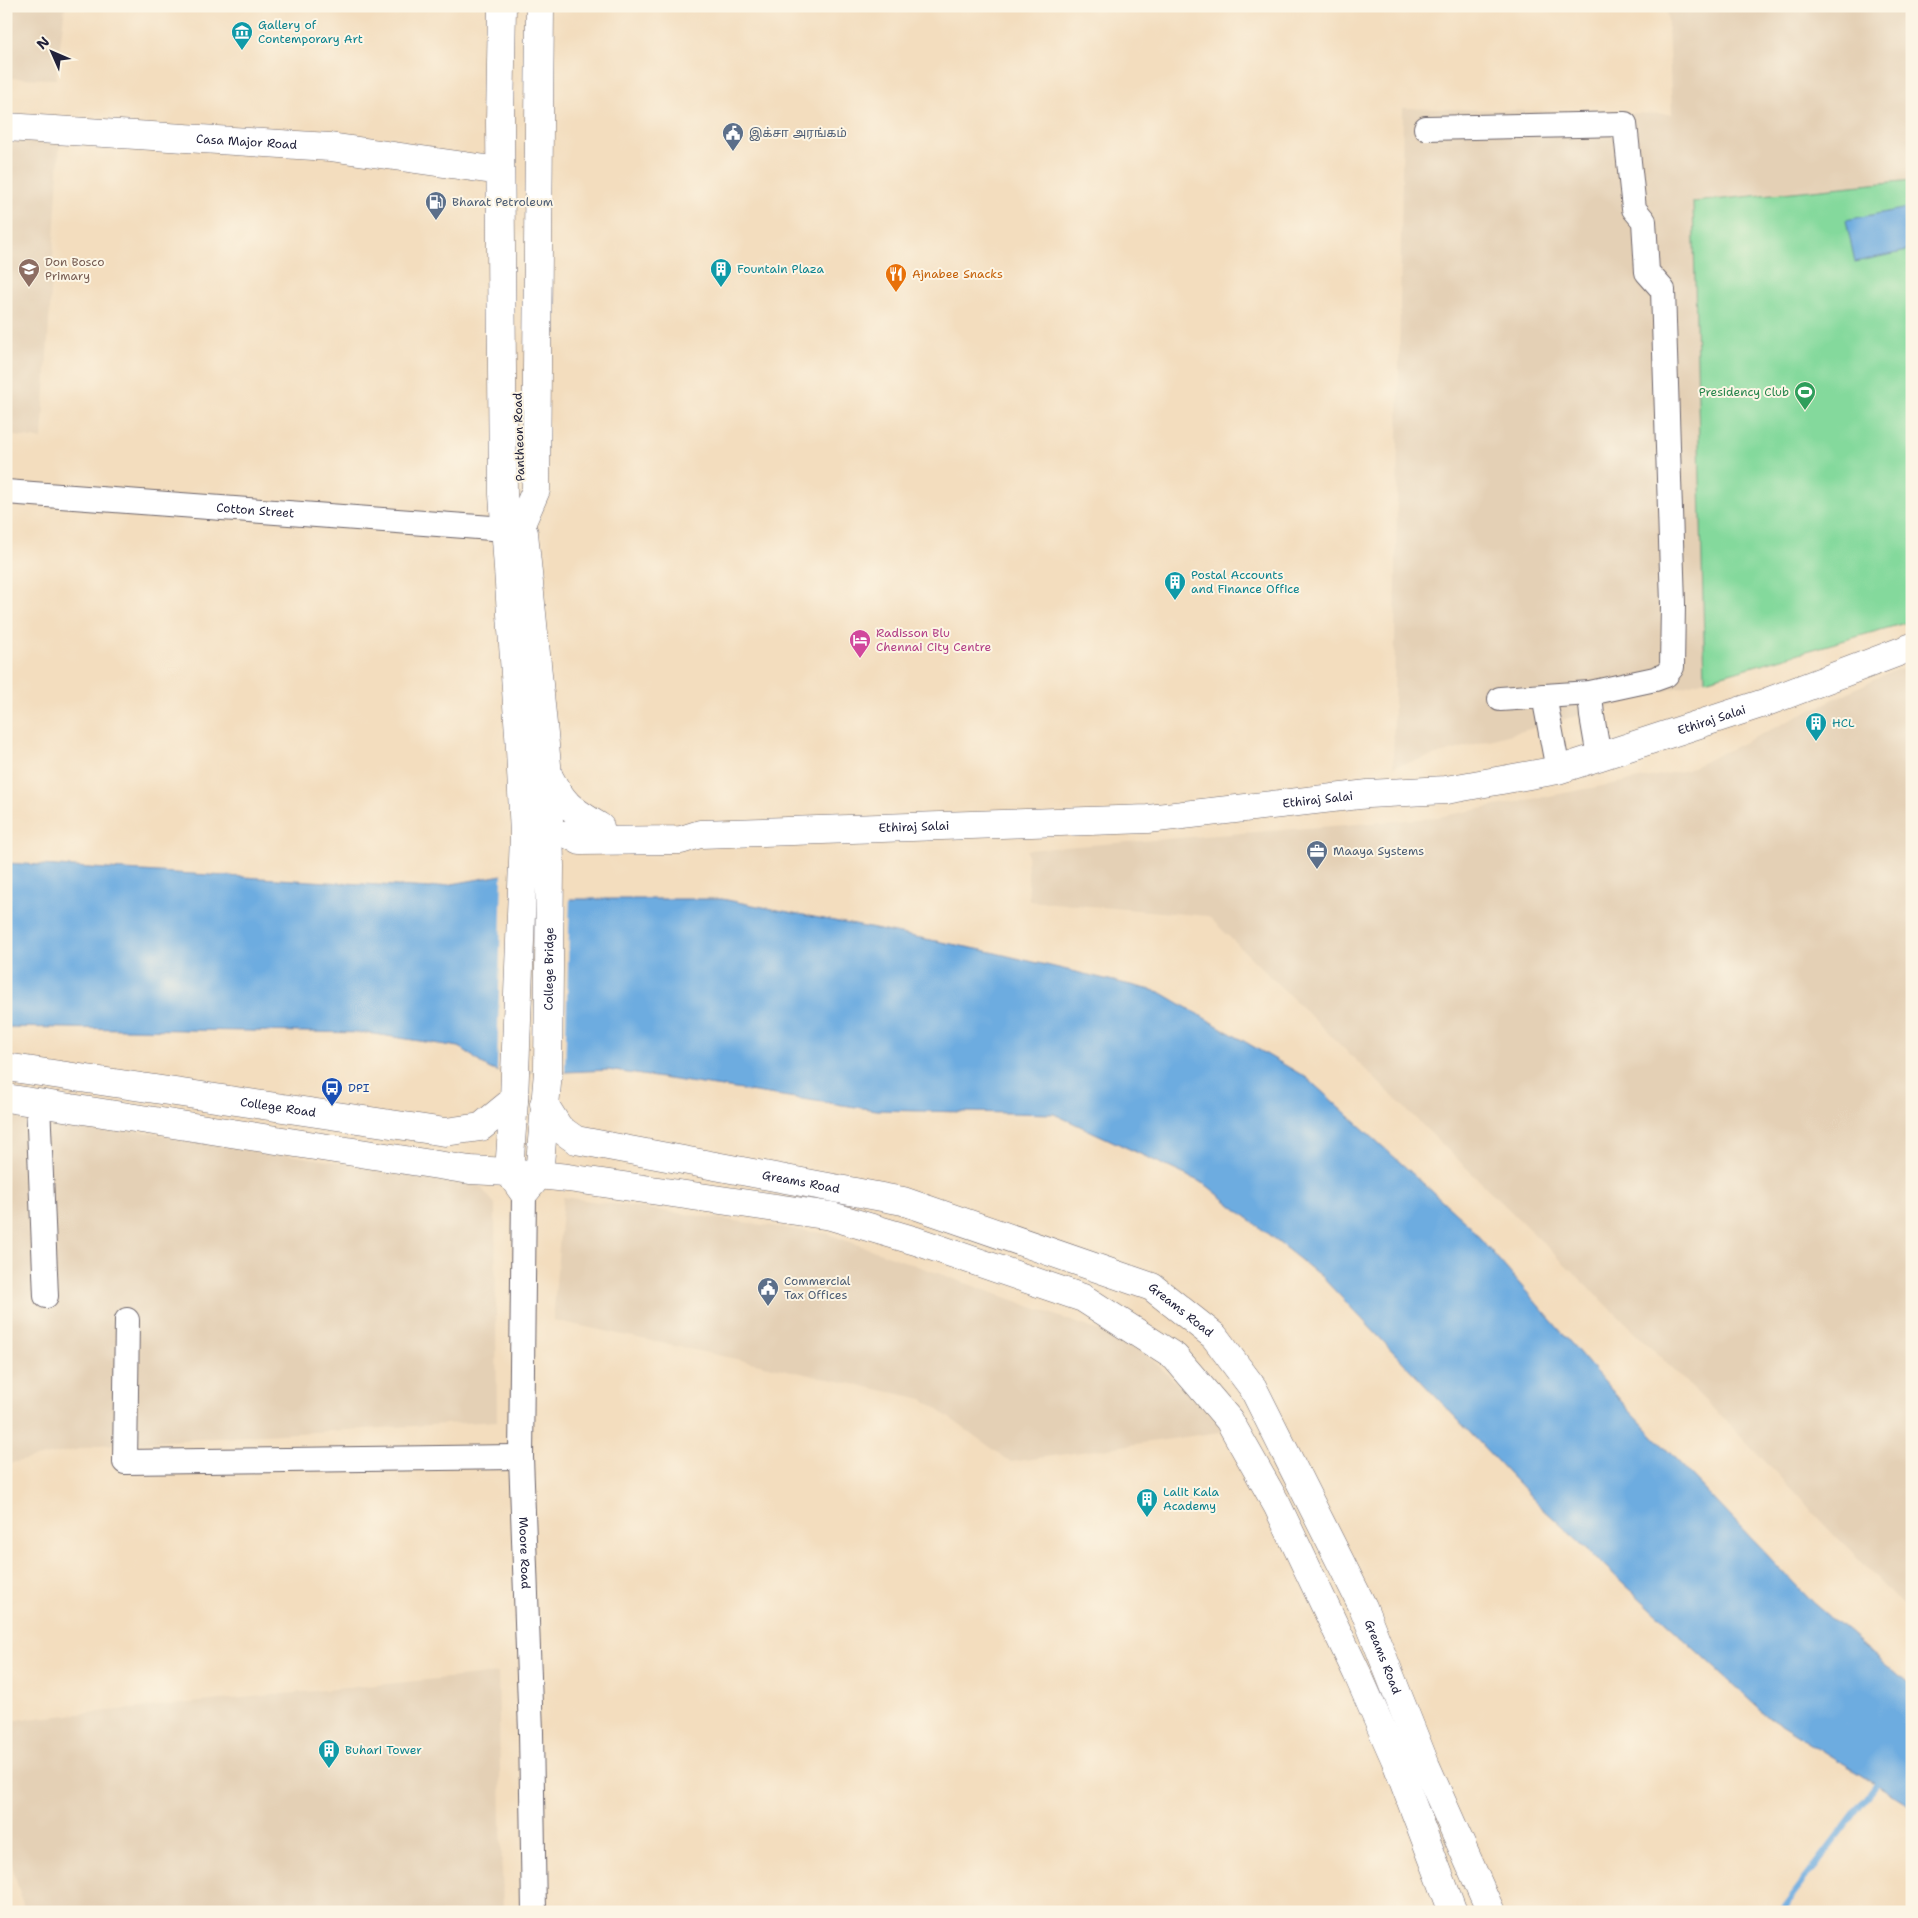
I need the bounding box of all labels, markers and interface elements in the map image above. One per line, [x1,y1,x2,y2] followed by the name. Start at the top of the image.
[258,17,363,47] place label: Gallery of Contemporary Art
[230,20,254,51] museum icon: Gallery of Contemporary Art
[28,28,78,78] north arrow
[33,33,53,53] text: N
[721,121,745,152] public building icon: இக்சா அரங்கம்
[749,125,847,141] place label: இக்சா அரங்கம்
[196,131,298,153] street label: Casa Major Road
[424,190,448,221] fuel station icon: Bharat Petroleum
[452,194,553,210] place label: Bharat Petroleum
[45,254,104,284] place label: Don Bosco Primary
[17,257,41,288] school or university icon: Don Bosco Primary
[709,257,733,288] building icon: Fountain Plaza
[737,261,824,277] place label: Fountain Plaza
[884,262,908,293] restaurant icon: Ajnabee Snacks
[912,266,1003,282] place label: Ajnabee Snacks
[1793,380,1817,411] sports icon: Presidency Club
[1699,384,1789,400] place label: Presidency Club
[509,392,529,482] street label: Pantheon Road
[216,500,295,521] street label: Cotton Street
[1191,567,1300,597] place label: Postal Accounts and Finance Office
[1163,570,1187,601] building icon: Postal Accounts and Finance Office
[876,625,991,655] place label: Radisson Blu Chennai City Centre
[848,628,872,659] hotel icon: Radisson Blu Chennai City Centre
[1676,701,1748,739] street label: Ethiraj Salai
[1804,711,1828,742] building icon: HCL
[1832,715,1855,731] place label: HCL
[1282,788,1354,812] street label: Ethiraj Salai
[878,818,950,836] street label: Ethiraj Salai
[1305,839,1329,870] office icon: Maaya Systems
[1333,843,1424,859] place label: Maaya Systems
[541,927,557,1011] street label: College Bridge
[320,1076,344,1107] bus stop icon: DPI
[348,1080,370,1096] place label: DPI
[239,1094,317,1121] street label: College Road
[761,1167,842,1197] street label: Greams Road
[784,1273,851,1303] place label: Commercial Tax Offices
[756,1276,780,1307] public building icon: Commercial Tax Offices
[1145,1279,1217,1341] street label: Greams Road
[1163,1484,1219,1514] place label: Lalit Kala Academy
[1135,1487,1159,1518] building icon: Lalit Kala Academy
[515,1517,534,1590] street label: Moore Road
[1361,1617,1405,1697] street label: Greams Road
[317,1738,341,1769] building icon: Buhari Tower
[345,1742,422,1758] place label: Buhari Tower

